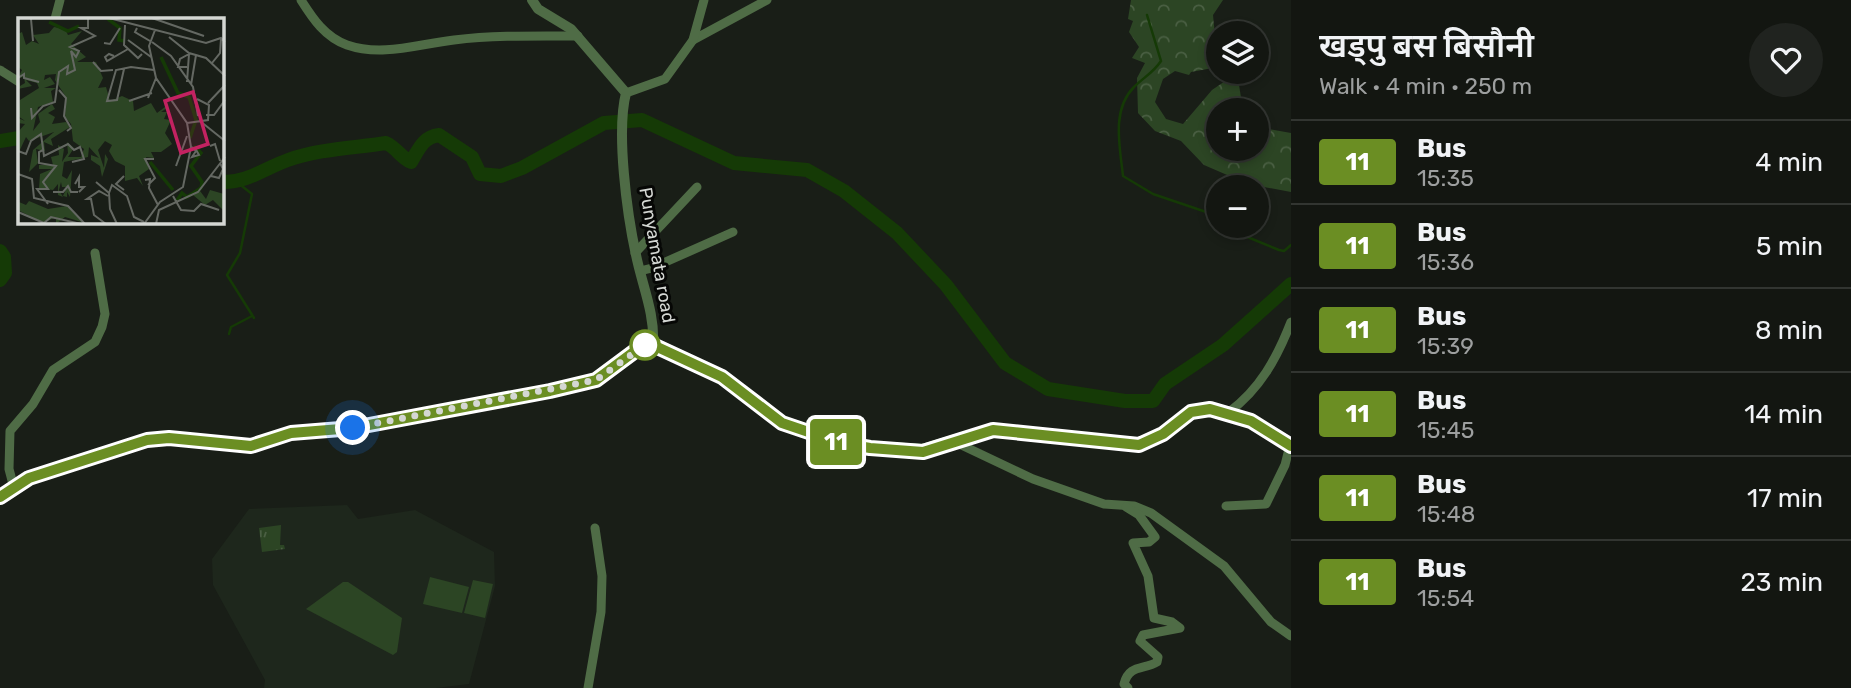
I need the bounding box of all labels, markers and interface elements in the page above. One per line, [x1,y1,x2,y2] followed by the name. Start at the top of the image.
[18,18,224,224] inset map
[1206,21,1269,238] map controls
[1206,21,1269,84] button: layers
[1749,23,1823,97] button: heart
[1319,26,1534,65] text: खड्पु बस बिसौनी
[1319,72,1532,100] text: Walk · 4 min · 250 m
[1206,98,1269,161] button: +
[1417,133,1466,164] text: Bus
[1755,147,1823,178] text: 4 min
[1346,148,1369,176] text: 11
[1417,164,1474,192] text: 15:35
[1206,175,1269,238] button: −
[634,185,680,325] street label: Punyamata road
[1417,217,1466,248] text: Bus
[1756,231,1823,262] text: 5 min
[1346,232,1369,260] text: 11
[1417,248,1474,276] text: 15:36
[1417,301,1466,332] text: Bus
[1755,315,1823,346] text: 8 min
[1346,316,1369,344] text: 11
[630,330,660,360] unlabelled marker
[1417,332,1474,360] text: 15:39
[1417,385,1466,416] text: Bus
[1744,399,1823,430] text: 14 min
[1346,400,1369,428] text: 11
[335,410,370,445] your location
[1417,416,1474,444] text: 15:45
[804,419,868,465] line badge: 11
[824,428,848,456] text: 11
[1417,469,1466,500] text: Bus
[1747,483,1823,514] text: 17 min
[1346,484,1369,512] text: 11
[1417,500,1475,528] text: 15:48
[1417,553,1466,584] text: Bus
[1741,567,1823,598] text: 23 min
[1346,568,1369,596] text: 11
[1417,584,1474,612] text: 15:54

